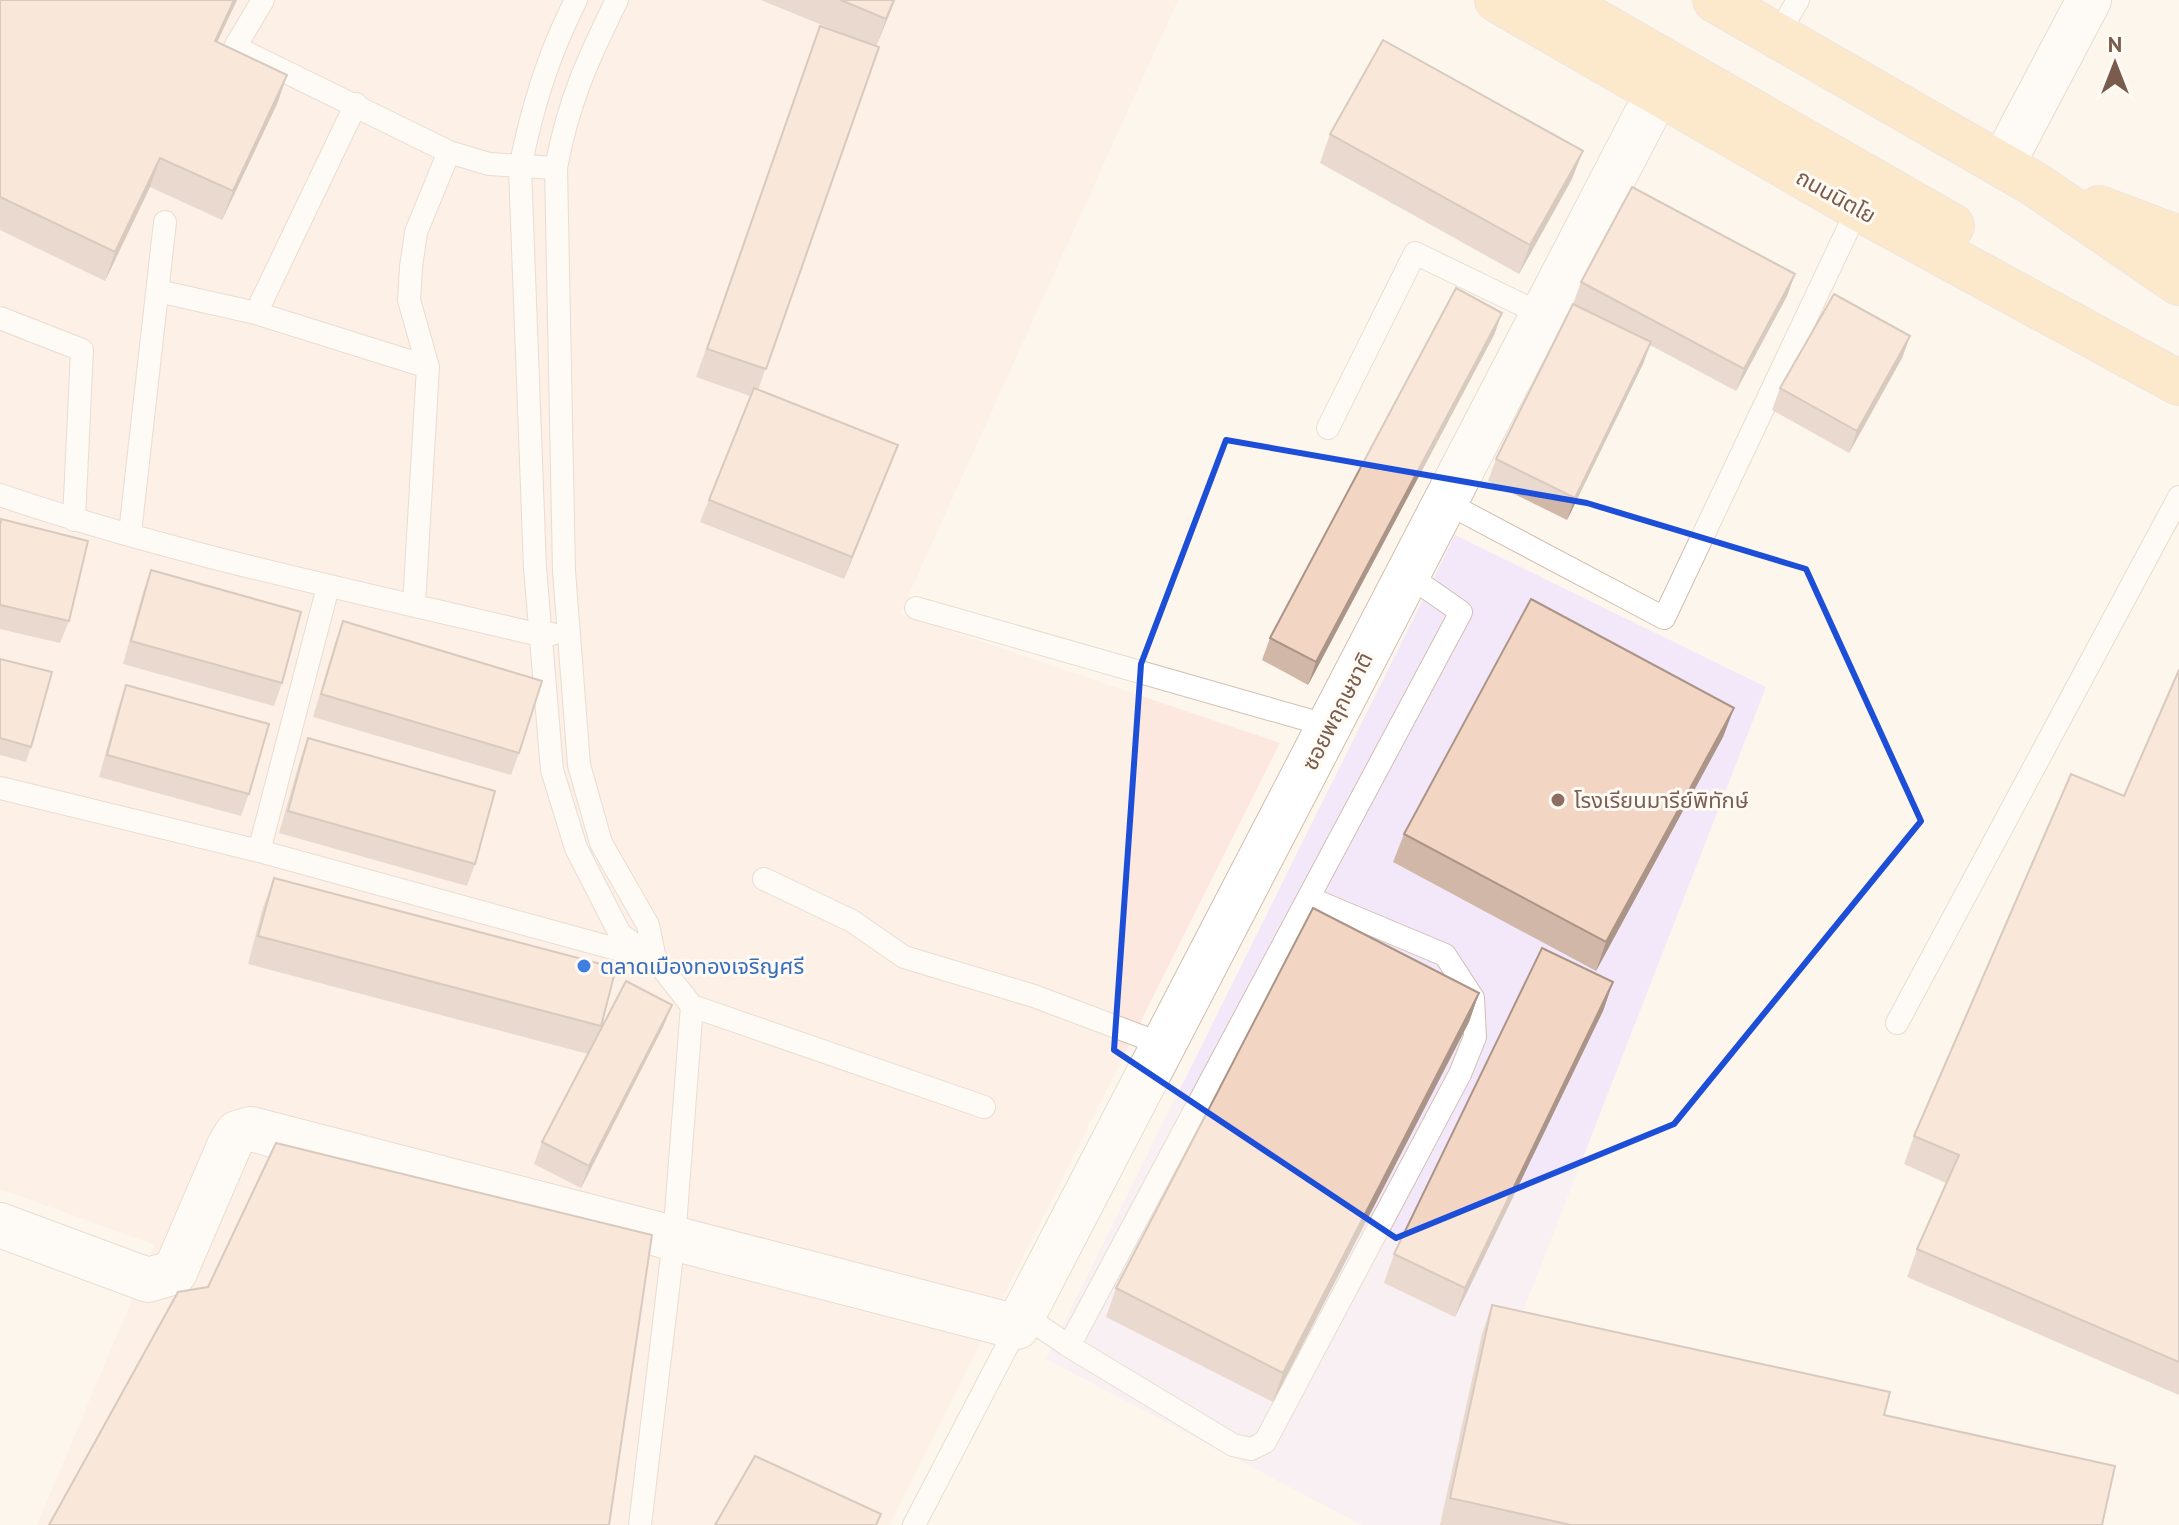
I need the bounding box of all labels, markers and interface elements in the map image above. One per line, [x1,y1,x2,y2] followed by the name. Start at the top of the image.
[2075,24,2155,104] north arrow
[2108,30,2122,58] text: N
[1791,163,1881,229] street label: ถนนนิตโย
[1295,647,1379,775] street label: ซอยพฤกษชาติ
[1574,786,1749,814] place label: โรงเรียนมารีย์พิทักษ์
[1549,791,1567,809] marker: โรงเรียนมารีย์พิทักษ์
[600,952,804,980] place label: ตลาดเมืองทองเจริญศรี
[575,957,593,975] marker: ตลาดเมืองทองเจริญศรี

